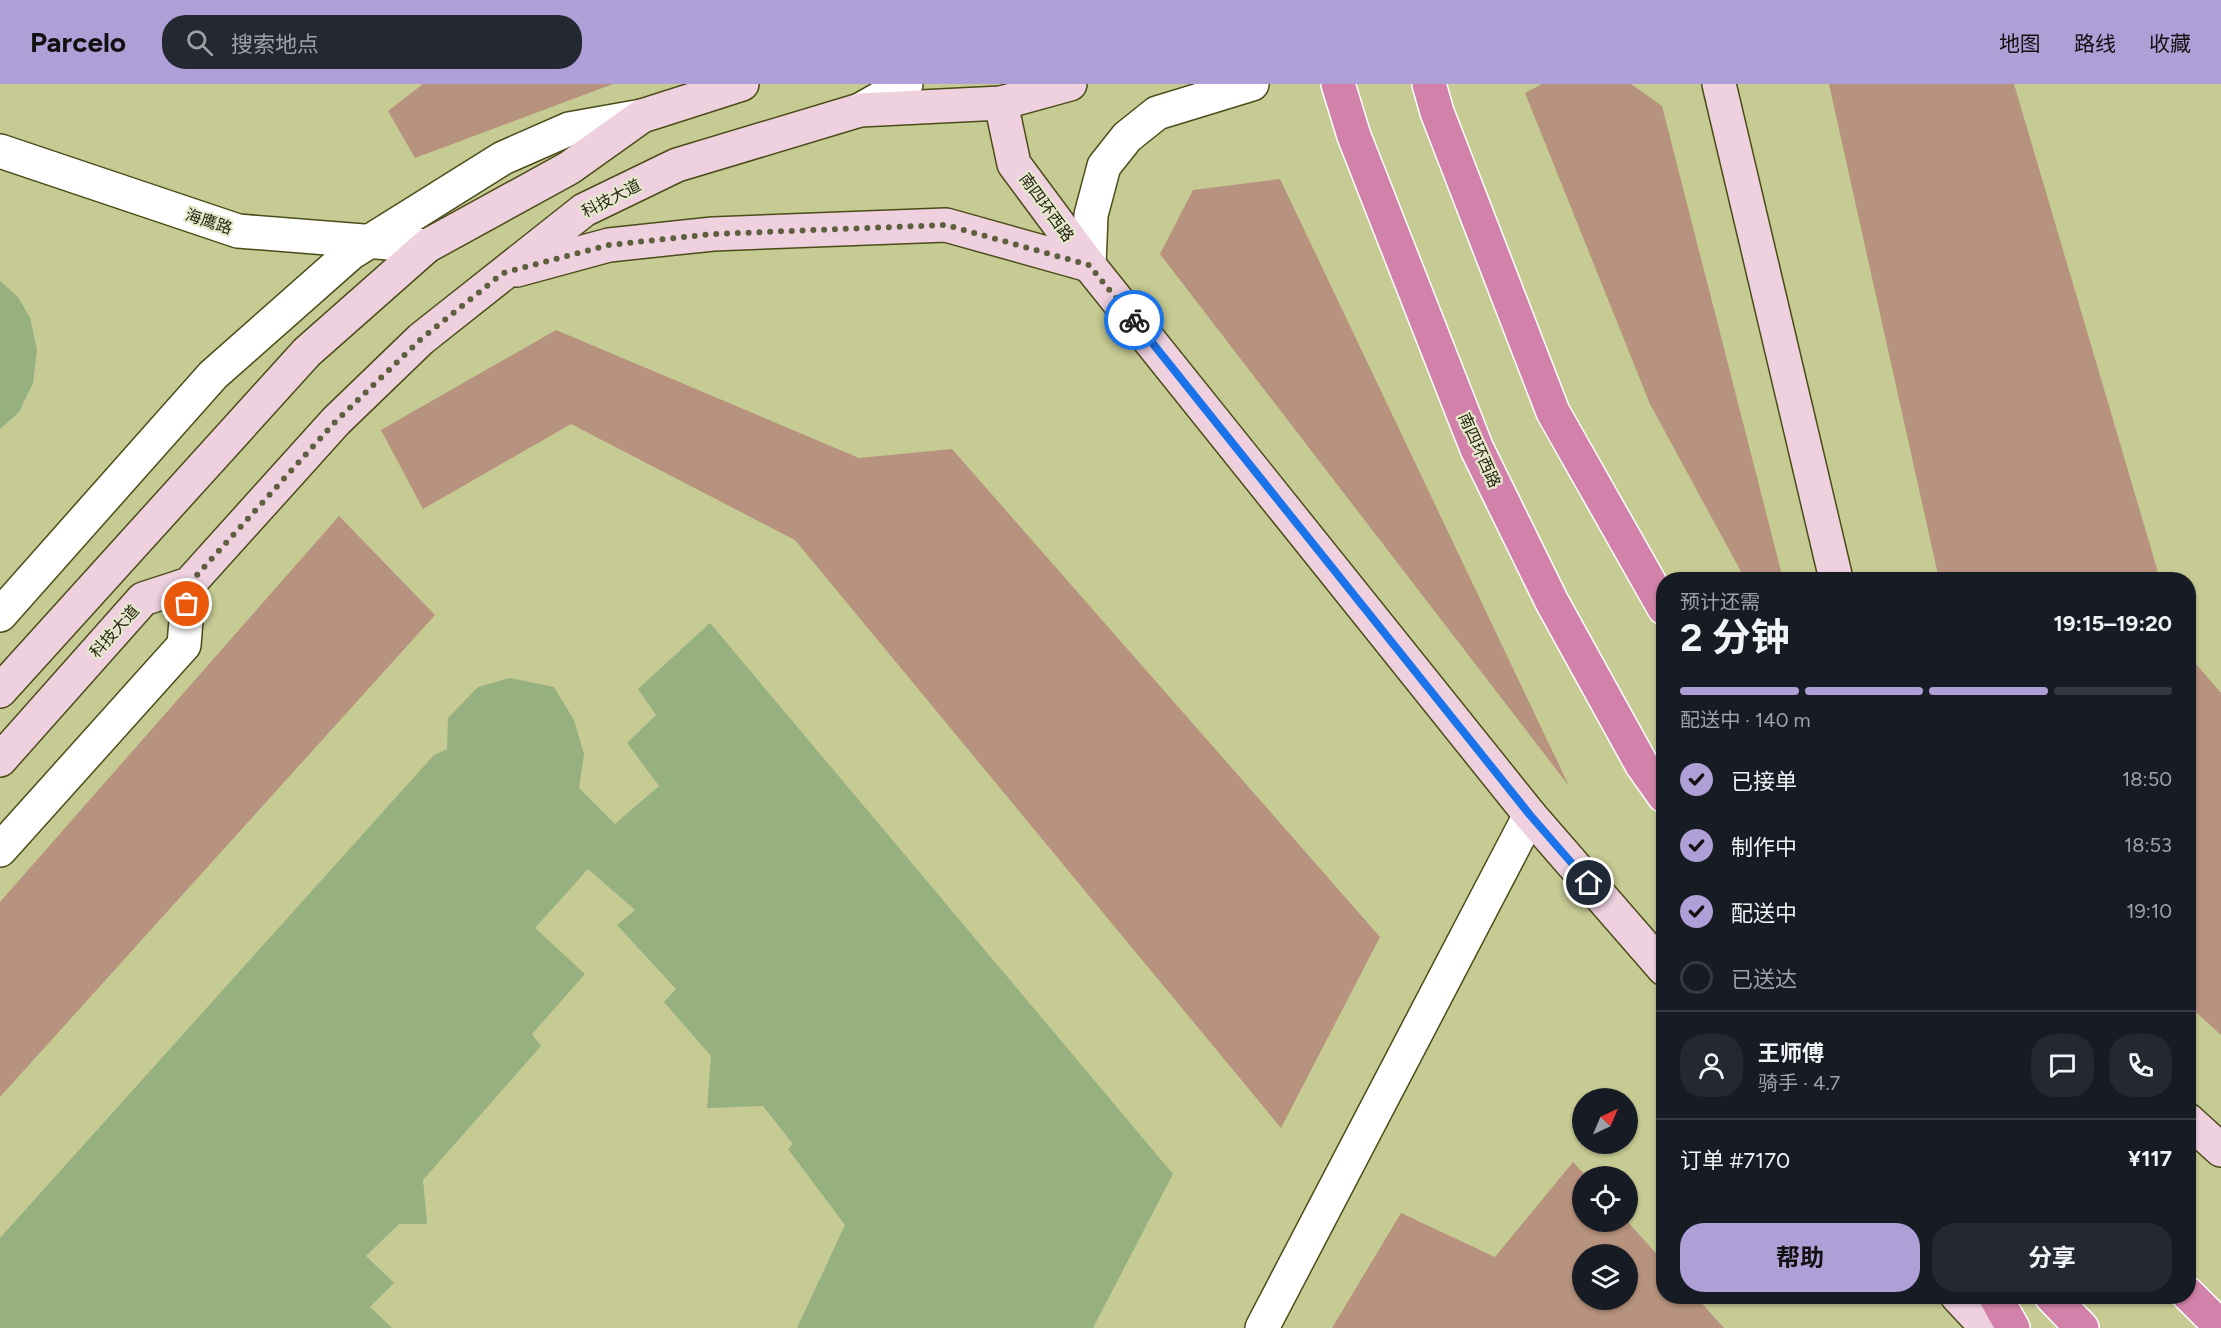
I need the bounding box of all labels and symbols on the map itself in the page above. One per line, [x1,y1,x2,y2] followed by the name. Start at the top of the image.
[1015,169,1078,245] street label: 南四环西路
[578,175,644,221] street label: 科技大道
[183,205,235,238] street label: 海鹰路
[1104,290,1164,350] courier
[1455,410,1504,491] street label: 南四环西路
[161,578,212,629] pin
[86,601,143,661] street label: 科技大道
[1563,857,1614,908] pin
[1572,1088,1638,1154] north arrow

